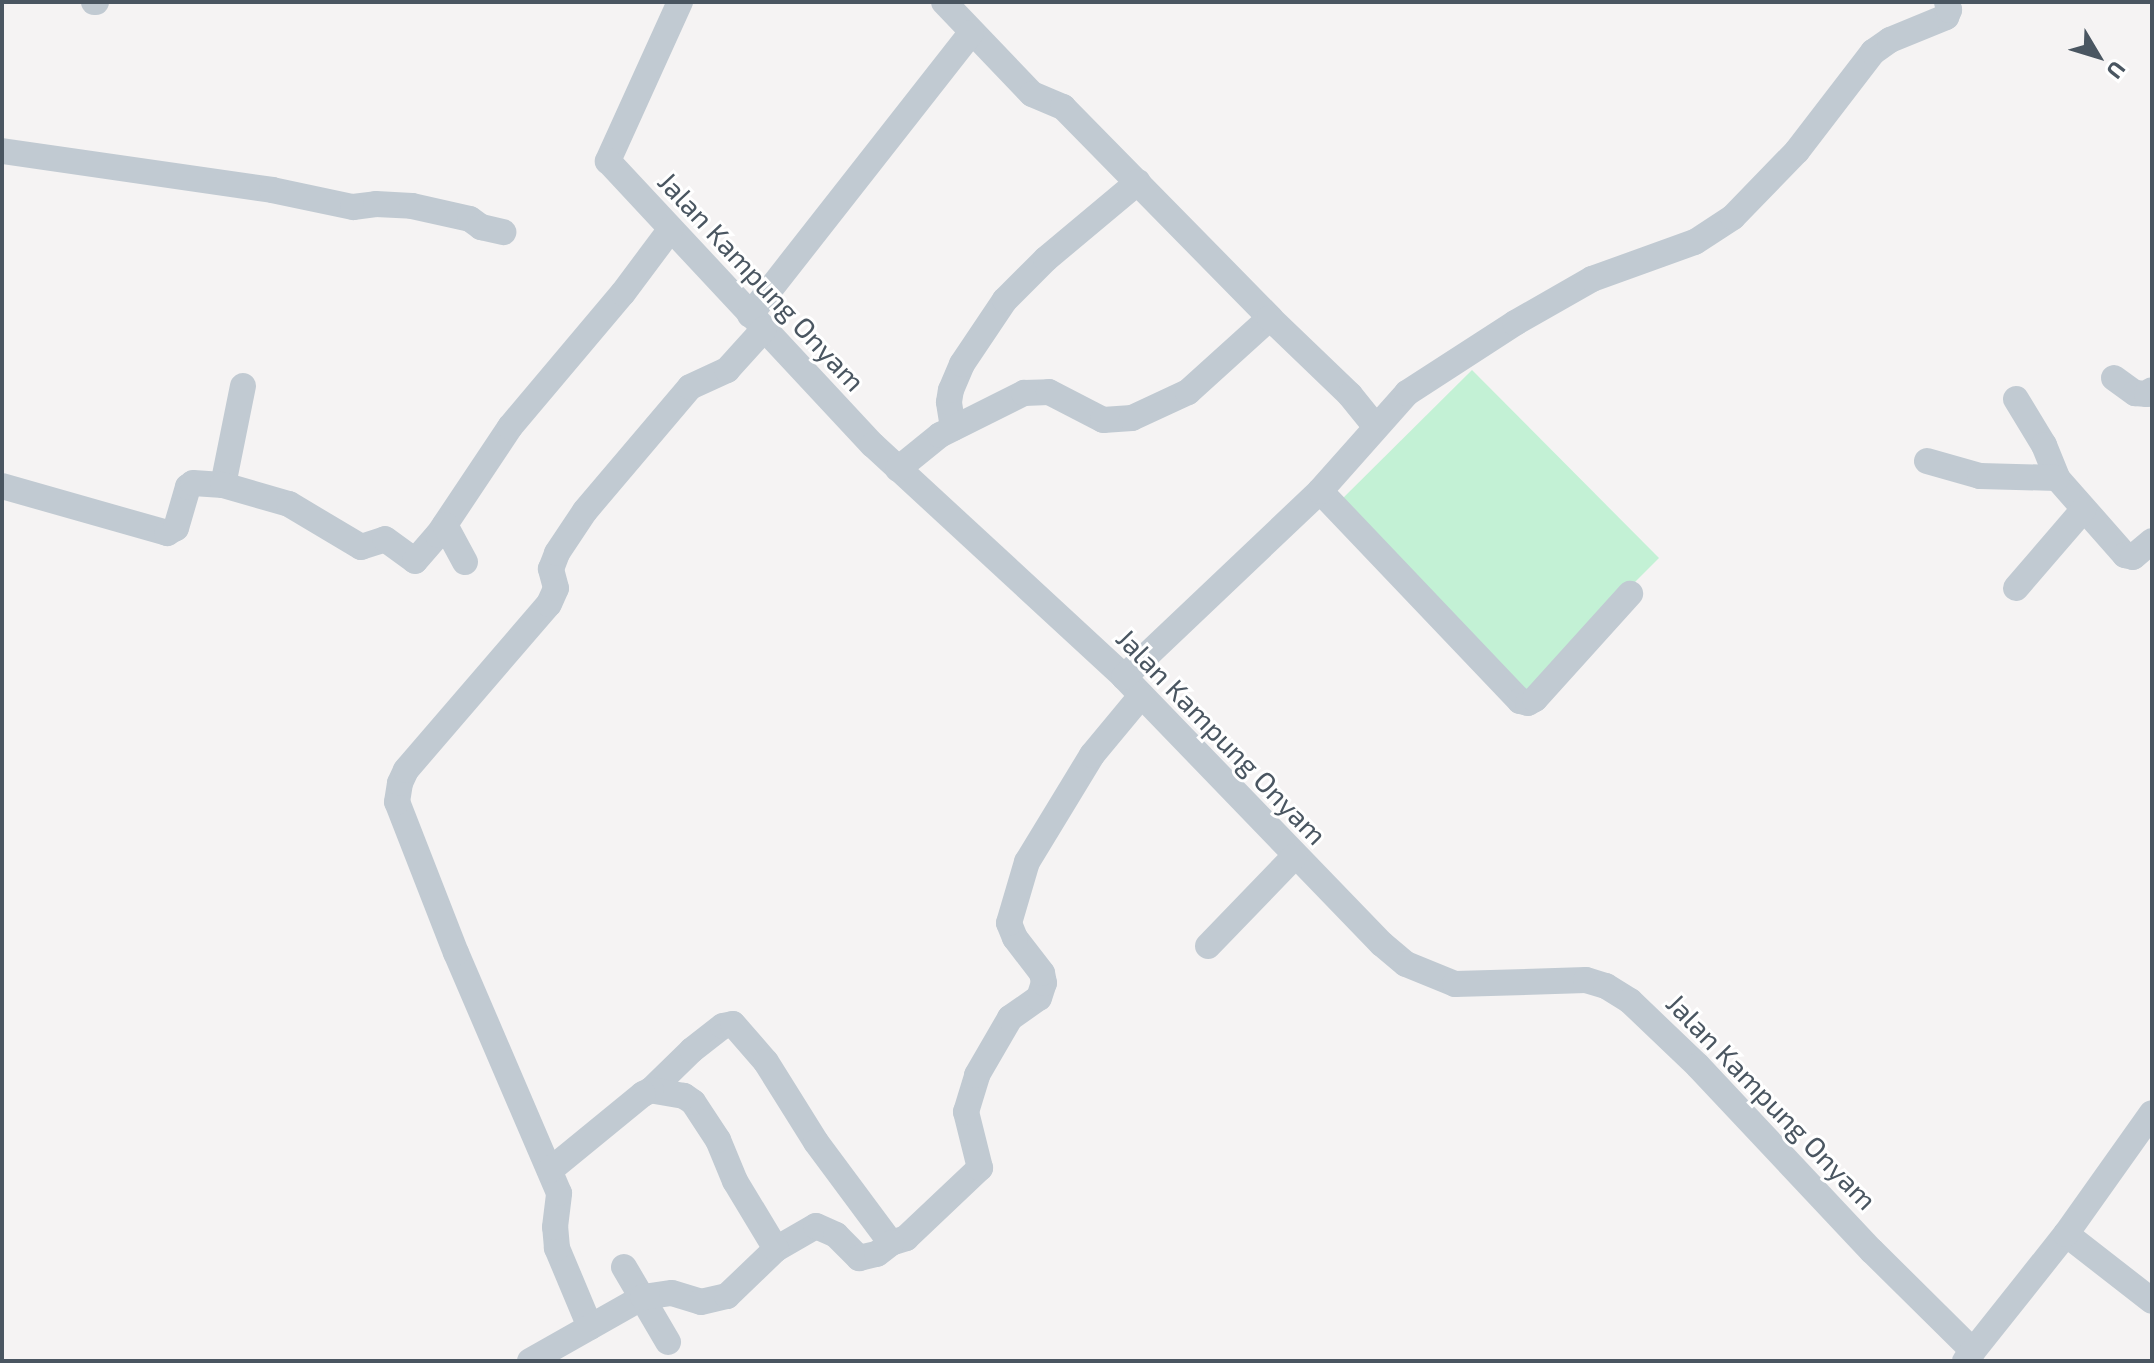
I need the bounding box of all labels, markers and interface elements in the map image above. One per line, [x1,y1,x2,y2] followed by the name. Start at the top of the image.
[2058,16,2138,96] north arrow
[2102,57,2132,85] text: U
[652,164,872,398] street label: Jalan Kampung Onyam
[1110,621,1334,851] street label: Jalan Kampung Onyam
[1660,986,1884,1216] street label: Jalan Kampung Onyam

